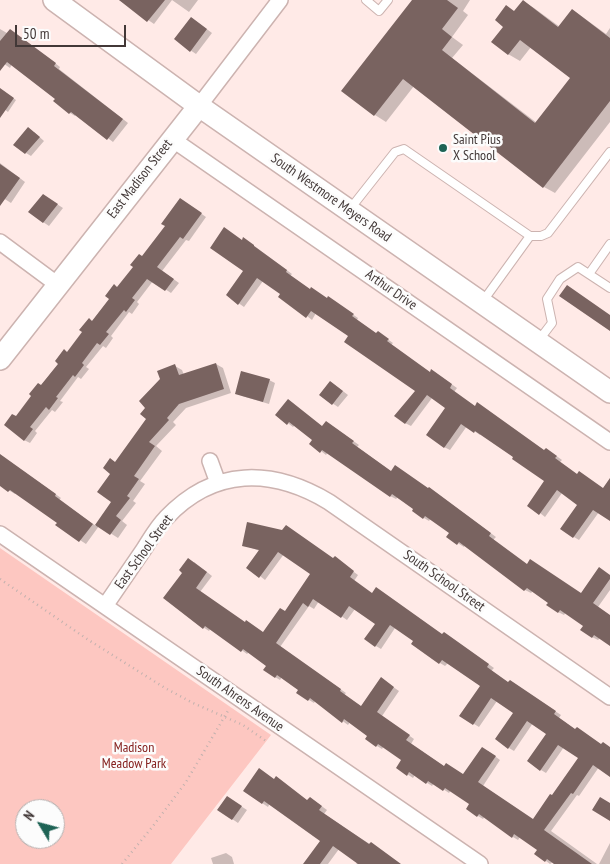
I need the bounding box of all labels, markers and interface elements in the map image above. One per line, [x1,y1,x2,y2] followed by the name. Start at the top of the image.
[18,15,129,47] scale bar
[23,24,49,43] text: 50 m
[453,132,501,164] place label: Saint Pius X School
[104,136,176,222] street label: East Madison Street
[437,142,449,154] marker: Saint Pius X School
[268,150,394,246] street label: South Westmore Meyers Road
[362,266,420,314] street label: Arthur Drive
[111,512,177,592] street label: East School Street
[400,547,488,615] street label: South School Street
[193,663,287,735] street label: South Ahrens Avenue
[102,740,166,772] park label: Madison Meadow Park
[15,799,65,849] north arrow
[19,807,38,824] text: N

